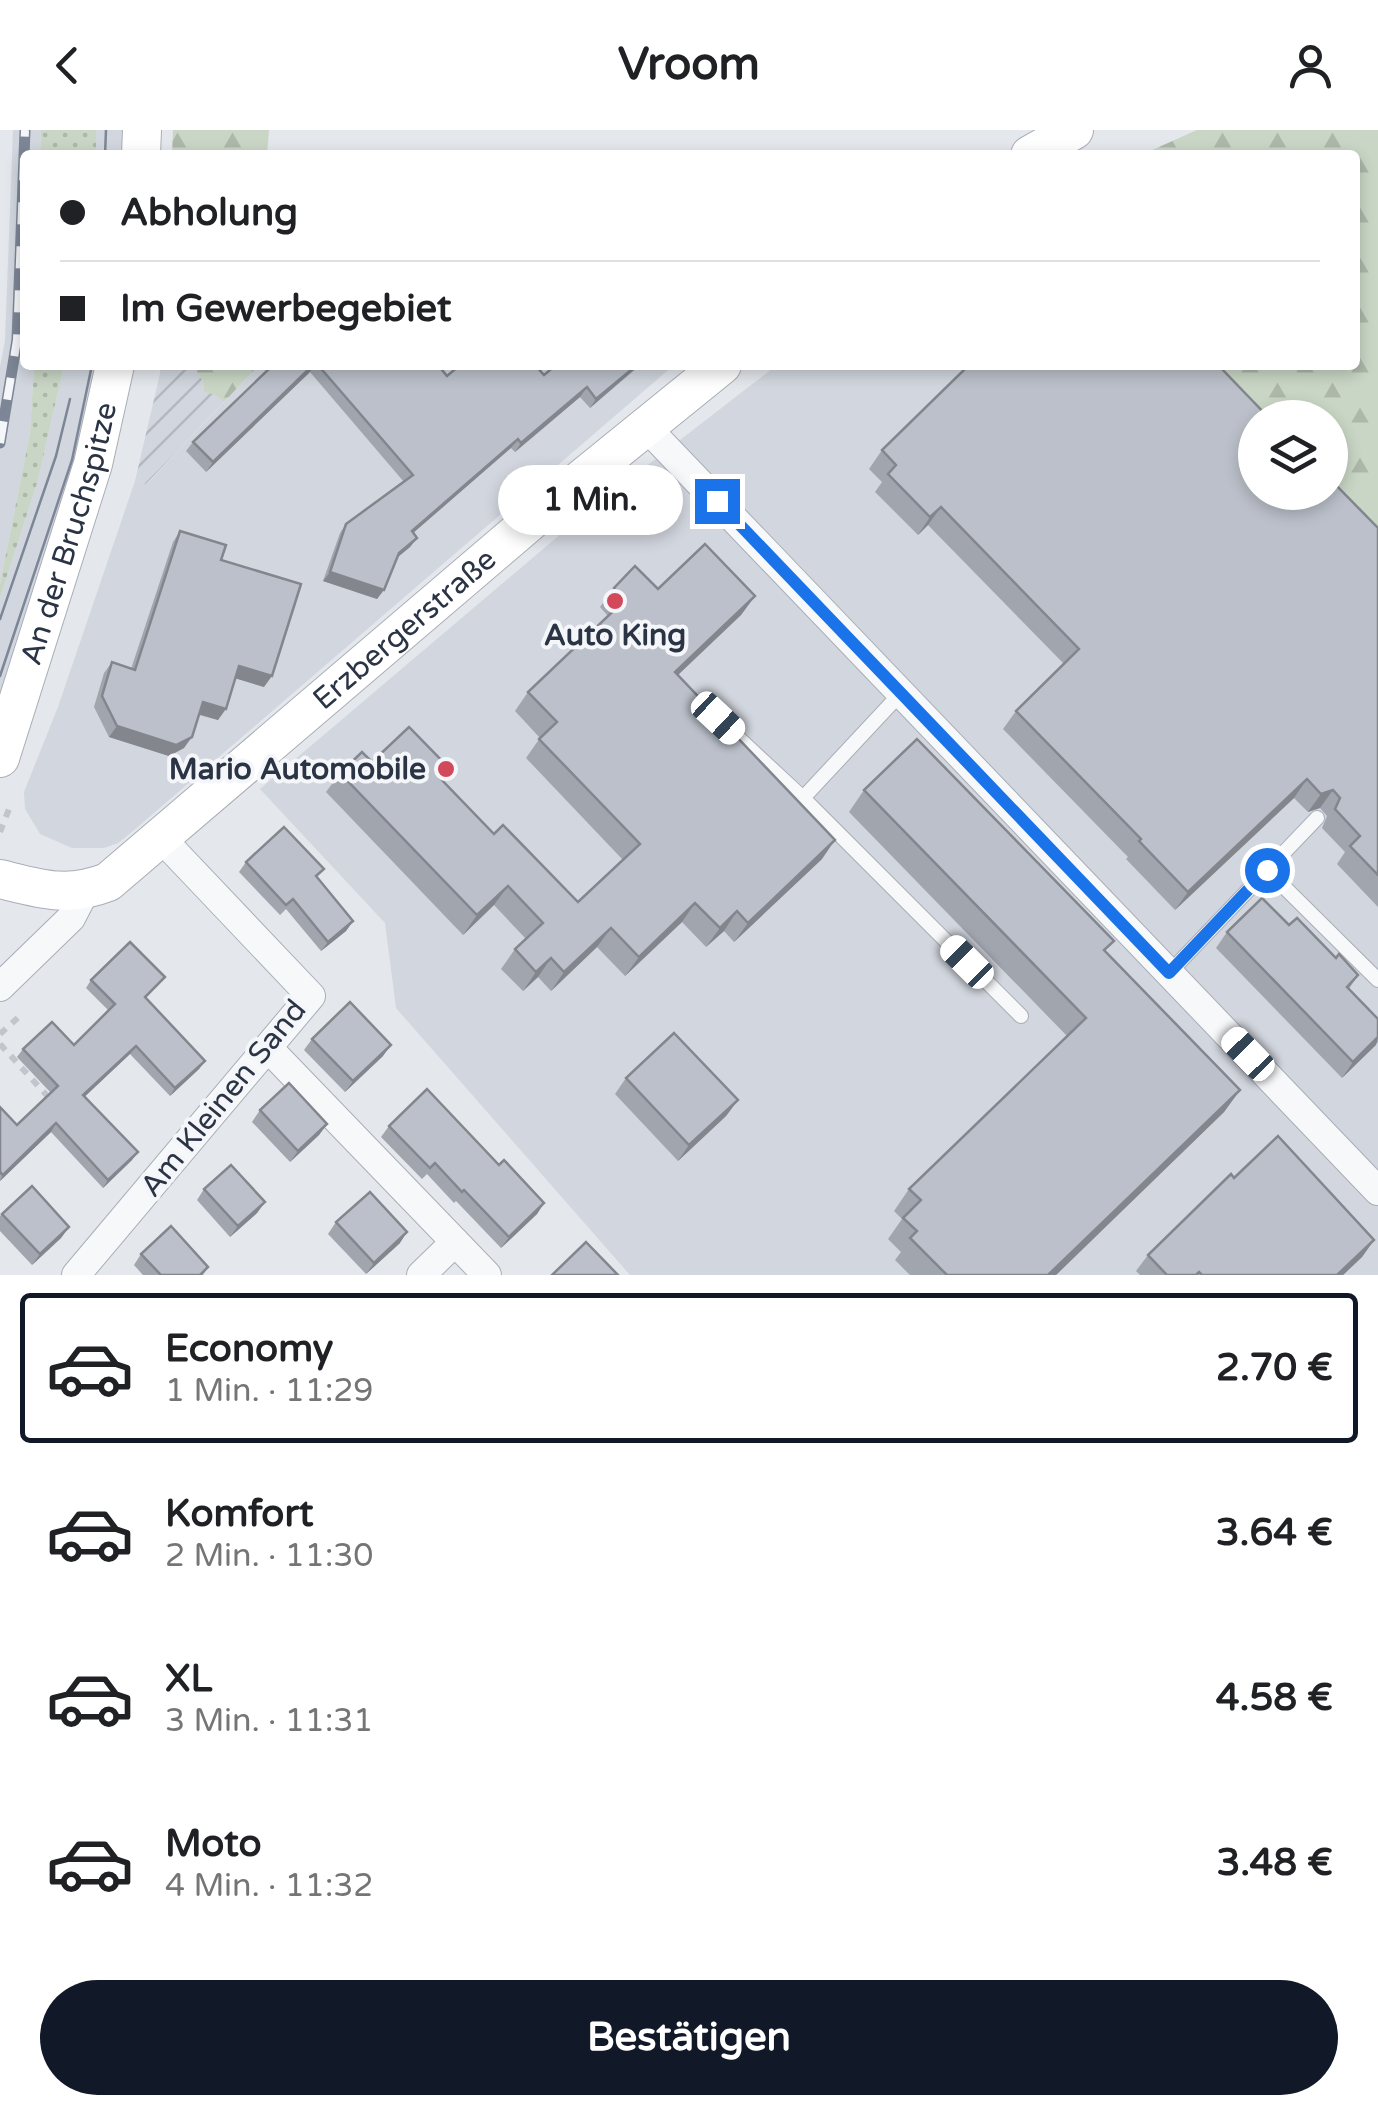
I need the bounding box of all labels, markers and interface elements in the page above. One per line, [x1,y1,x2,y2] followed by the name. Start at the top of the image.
[40,38,95,93] icon: back
[618,38,760,92] text: Vroom
[1283,38,1338,93] icon: person
[120,190,298,236] text: Abholung
[120,286,452,332] text: Im Gewerbegebiet
[13,399,125,670] street label: An der Bruchspitze
[1238,400,1348,510] map controls
[1238,400,1348,510] button: layers
[497,466,682,536] callout: 1 Min.
[695,479,740,524] route end
[543,481,638,519] text: 1 Min.
[306,541,504,718] street label: Erzbergerstraße
[604,590,626,612] marker: Auto King
[544,617,686,654] place label: Auto King
[686,687,750,749] car
[169,751,426,788] place label: Mario Automobile
[435,758,457,780] marker: Mario Automobile
[1245,848,1290,893] route start
[935,930,999,994] car
[132,992,314,1205] street label: Am Kleinen Sand
[1216,1022,1280,1086] car
[45,1323,135,1413] icon: car
[165,1326,333,1372] text: Economy
[1216,1345,1333,1391] text: 2.70 €
[165,1372,373,1410] text: 1 Min. · 11:29
[45,1488,135,1578] icon: car
[165,1491,314,1537] text: Komfort
[1216,1510,1333,1556] text: 3.64 €
[165,1537,373,1575] text: 2 Min. · 11:30
[45,1653,135,1743] icon: car
[165,1656,212,1702] text: XL
[1216,1675,1333,1721] text: 4.58 €
[165,1702,373,1740] text: 3 Min. · 11:31
[45,1818,135,1908] icon: car
[165,1821,261,1867] text: Moto
[1216,1840,1333,1886] text: 3.48 €
[165,1867,373,1905] text: 4 Min. · 11:32
[40,1980,1338,2095] button: Bestätigen

